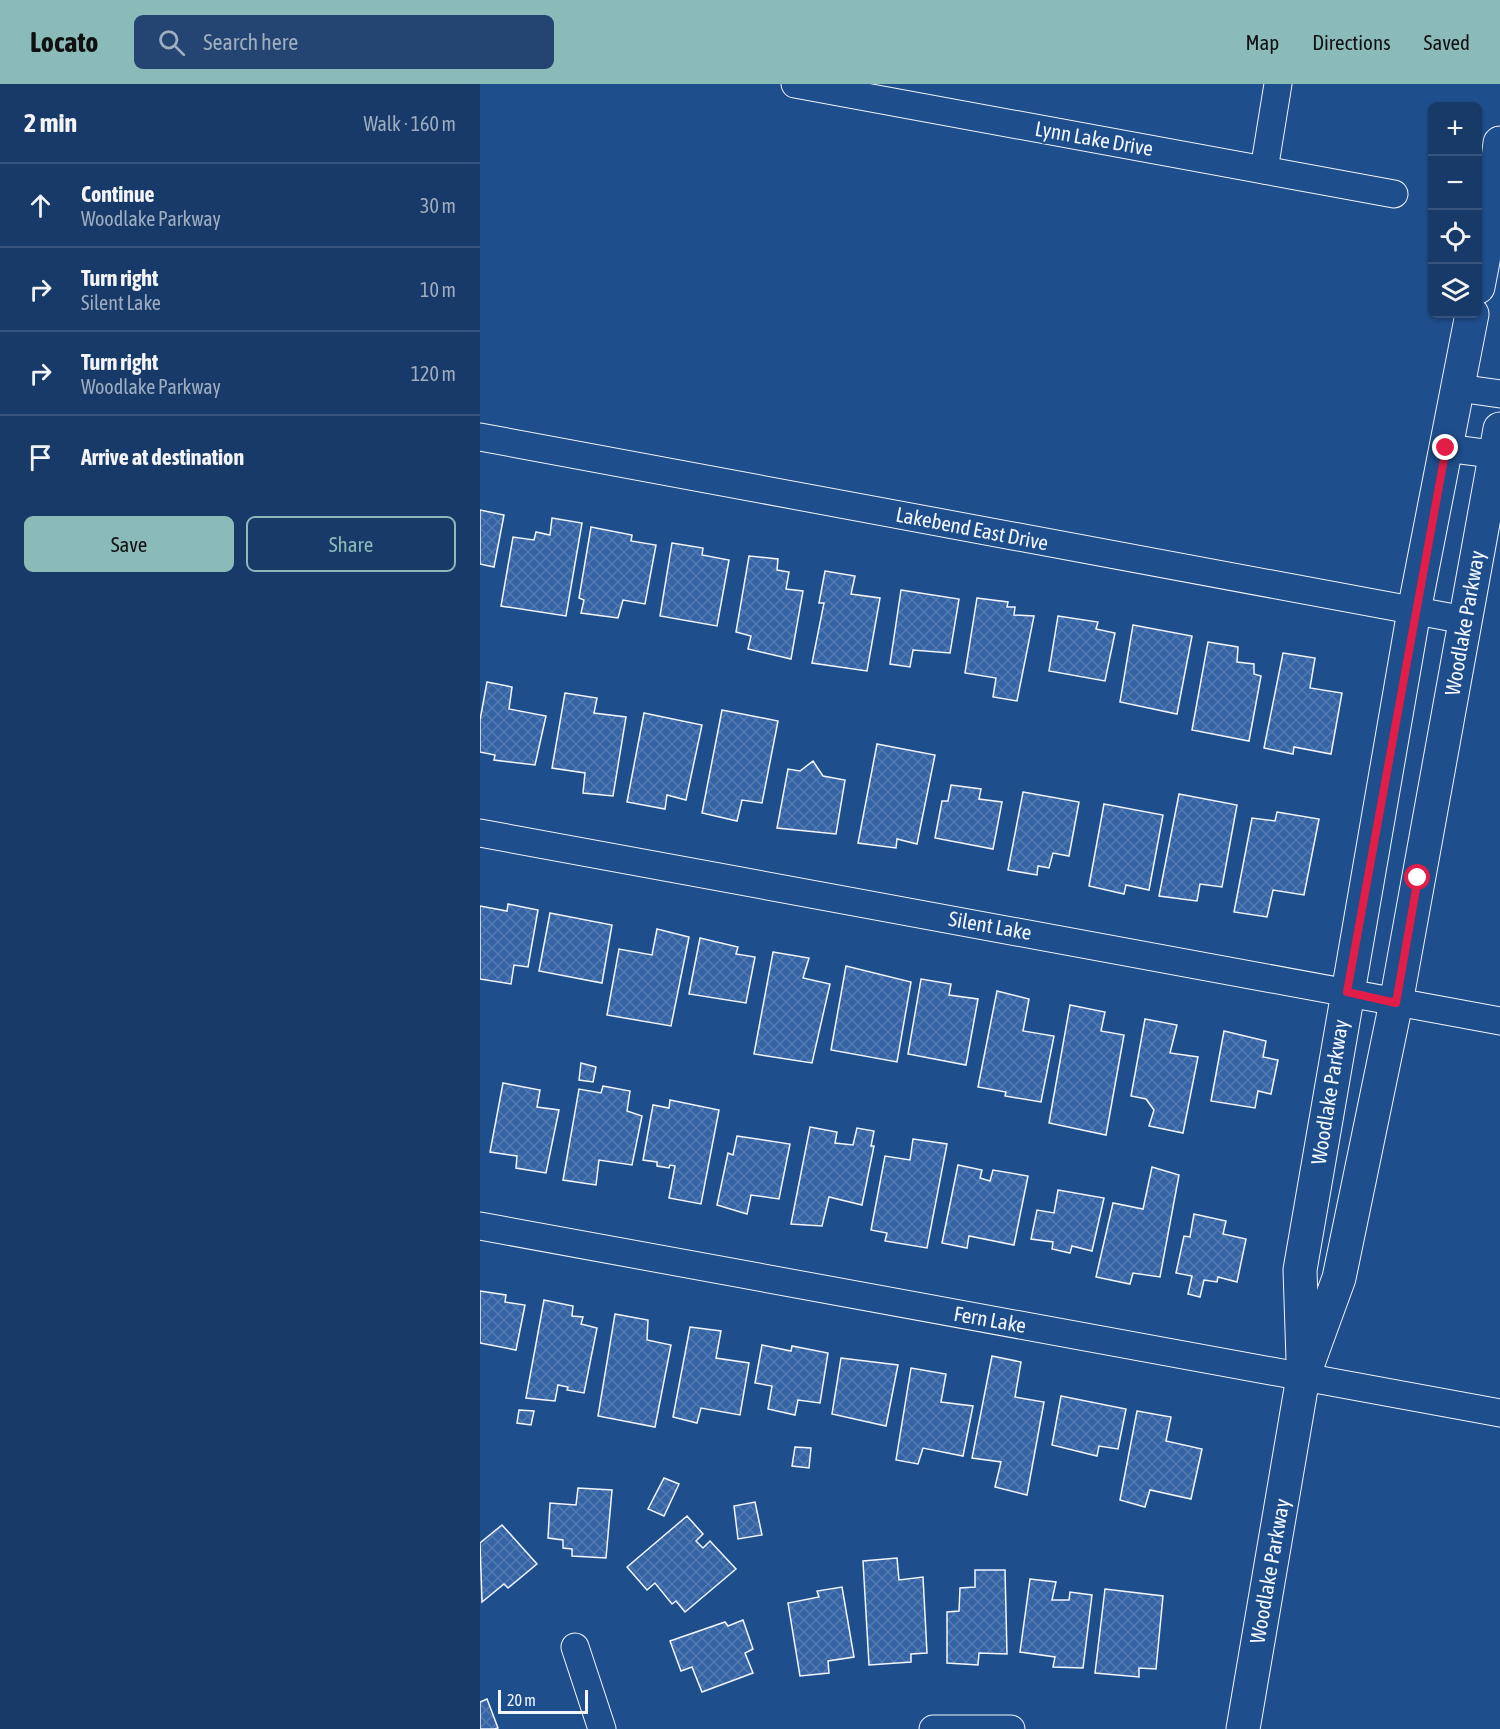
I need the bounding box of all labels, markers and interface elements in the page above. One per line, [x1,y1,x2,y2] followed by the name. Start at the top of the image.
[134,15,554,69] search box
[30,26,98,58] text: Locato
[155,26,188,59] icon: search
[203,29,298,55] text: Search here
[1245,30,1279,54] text: Map
[1312,30,1391,54] text: Directions
[1424,30,1470,54] text: Saved
[1428,102,1482,318] map controls
[1428,102,1482,156] button: +
[24,108,77,138] text: 2 min
[364,112,456,135] text: Walk · 160 m
[1033,116,1155,160] street label: Lynn Lake Drive
[1428,156,1482,210] button: −
[81,181,155,207] text: Continue
[24,189,57,222] icon: ahead
[420,194,456,217] text: 30 m
[81,207,221,230] text: Woodlake Parkway
[1428,210,1482,264] button: locate
[1428,264,1482,318] button: layers
[81,265,158,291] text: Turn right
[24,273,57,306] icon: right
[420,278,456,301] text: 10 m
[81,291,161,314] text: Silent Lake
[81,349,158,375] text: Turn right
[24,357,57,390] icon: right
[411,362,456,385] text: 120 m
[81,375,221,398] text: Woodlake Parkway
[1432,434,1458,460] route end
[24,441,57,474] icon: arrive
[81,444,244,470] text: Arrive at destination
[894,501,1050,555] street label: Lakebend East Drive
[24,516,234,572] button: Save
[246,516,456,572] button: Share
[1439,548,1489,697] street label: Woodlake Parkway
[1404,864,1430,890] route start
[947,906,1034,944] street label: Silent Lake
[1306,1017,1352,1166] street label: Woodlake Parkway
[952,1301,1028,1337] street label: Fern Lake
[1244,1496,1294,1645] street label: Woodlake Parkway
[498,1687,588,1714] scale bar
[507,1691,536,1709] text: 20 m

